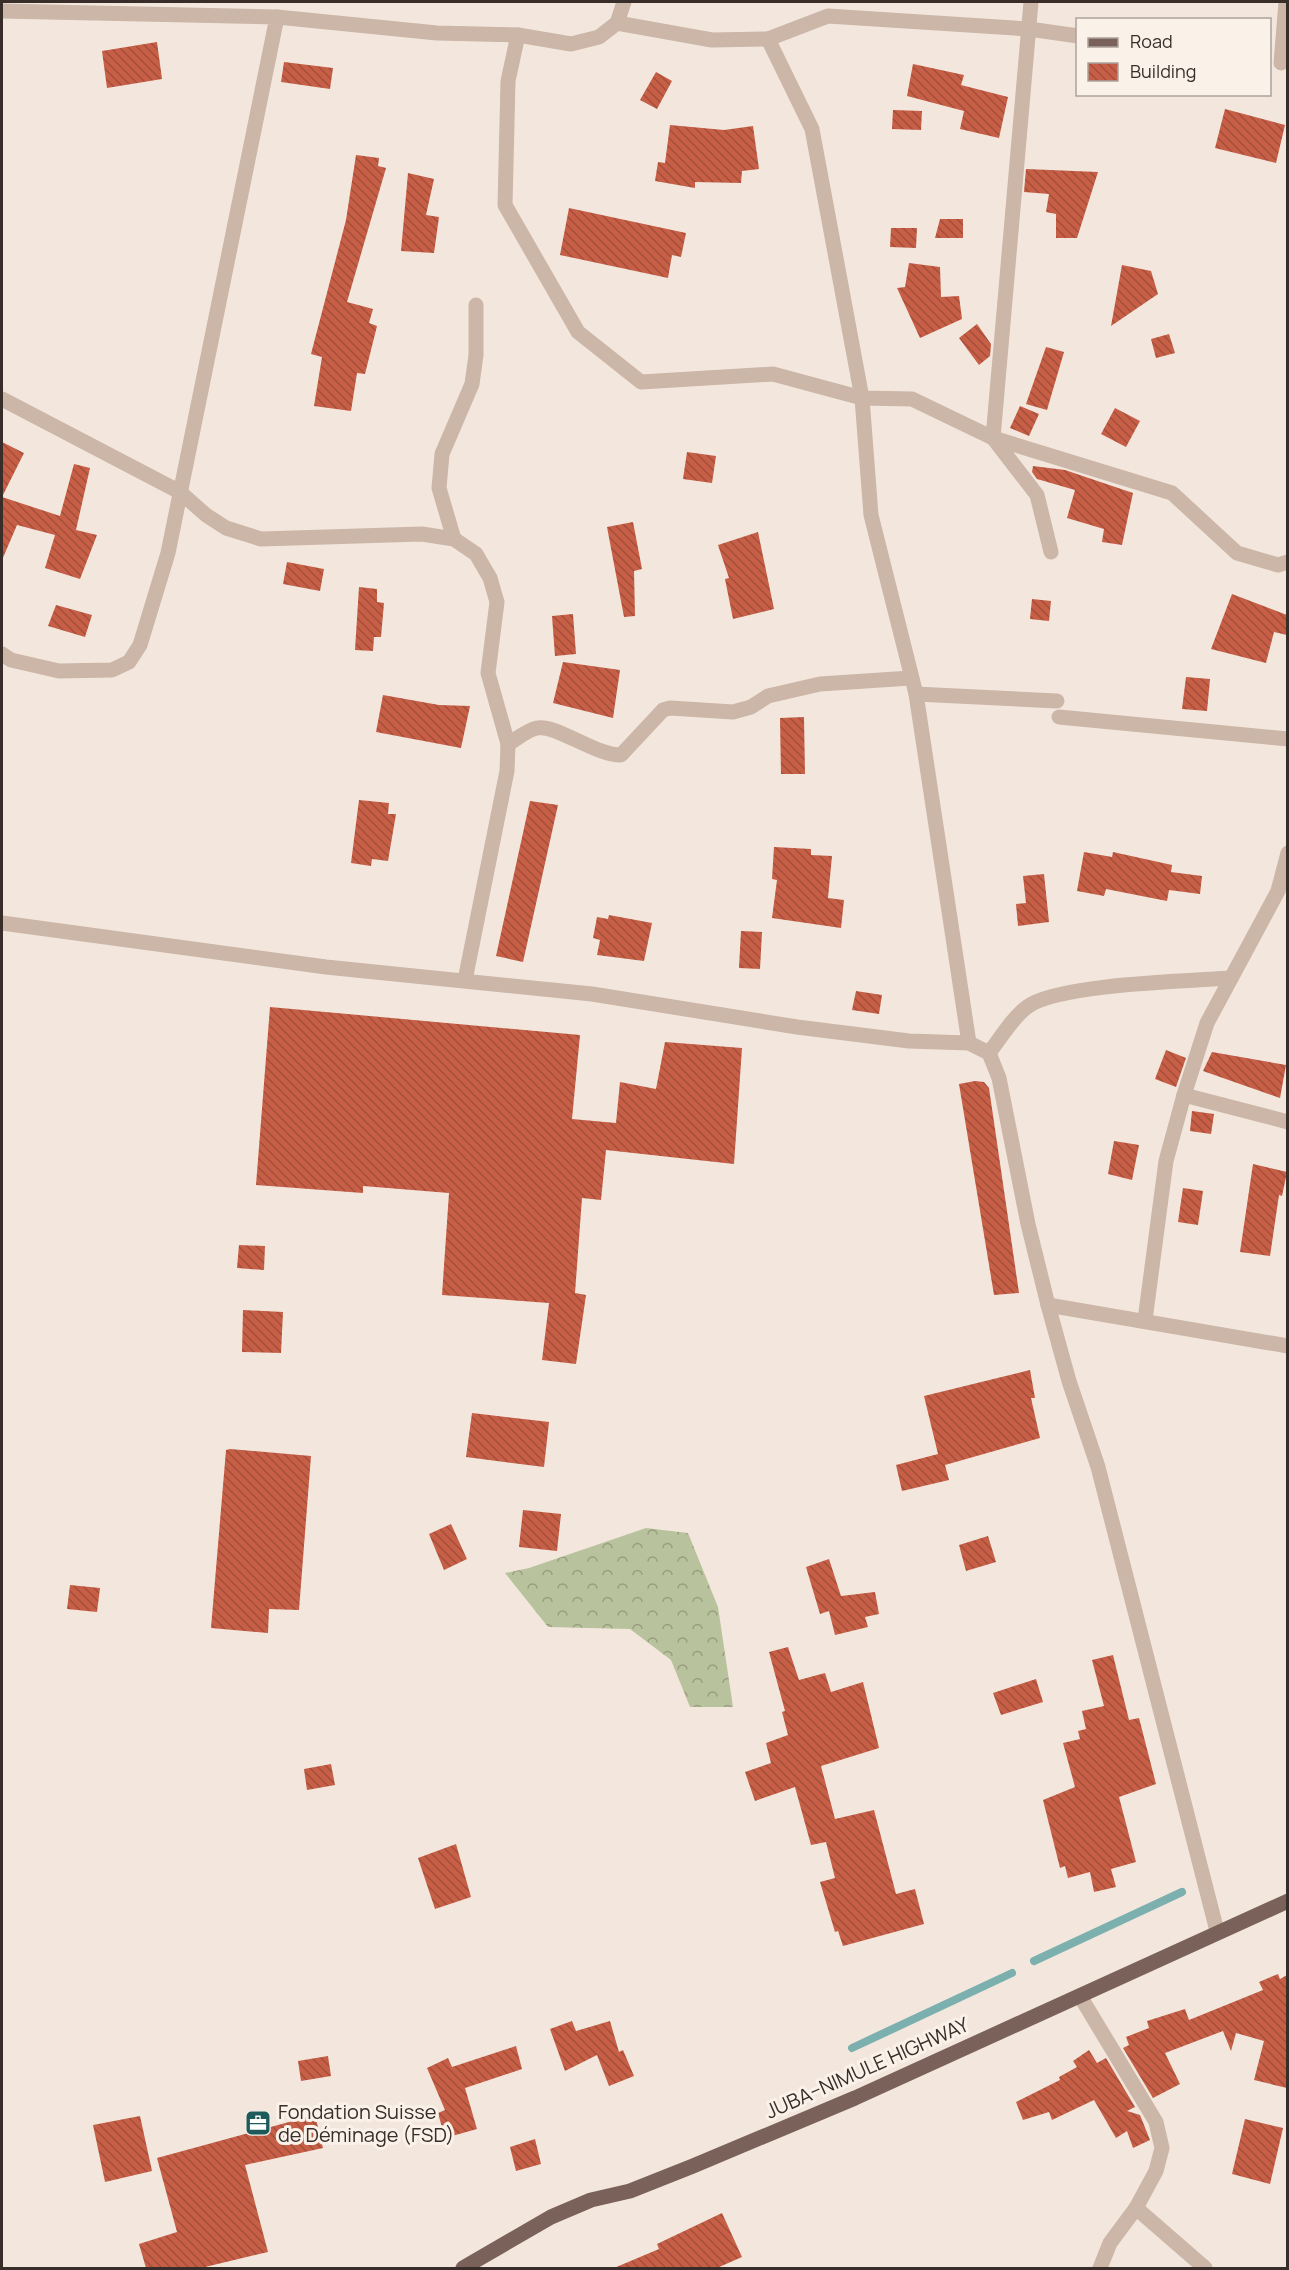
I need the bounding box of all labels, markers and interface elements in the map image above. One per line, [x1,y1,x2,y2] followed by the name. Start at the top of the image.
[1076,18,1271,96] legend
[1130,29,1173,53] text: Road
[1130,59,1196,83] text: Building
[761,2010,974,2125] street label: JUBA–NIMULE HIGHWAY
[278,2098,454,2148] place label: Fondation Suisse de Déminage (FSD)
[243,2108,273,2138] office icon: Fondation Suisse de Déminage (FSD)

